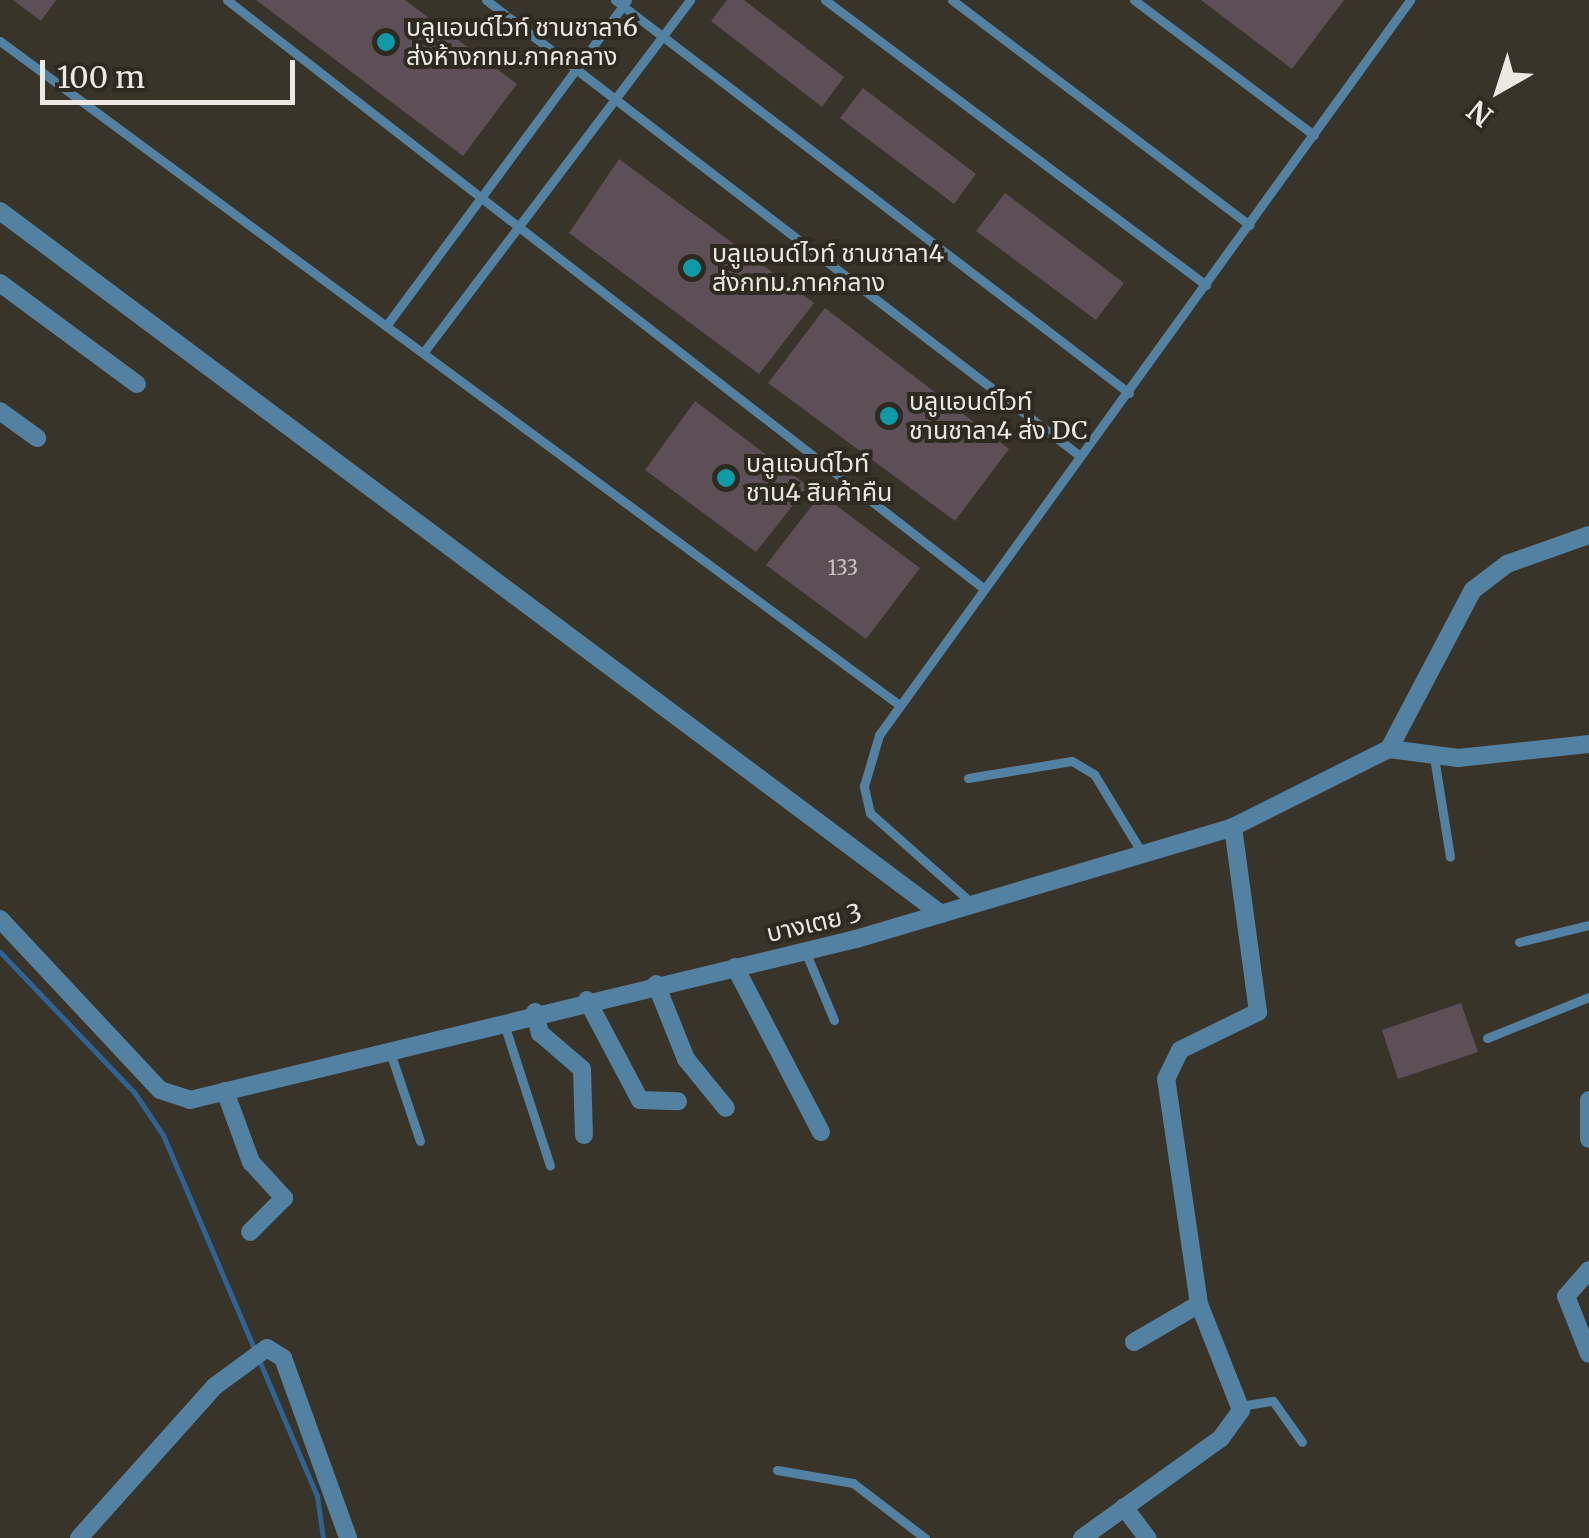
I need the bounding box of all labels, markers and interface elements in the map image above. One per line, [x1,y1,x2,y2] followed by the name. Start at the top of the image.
[406,13,638,72] place label: บลูแอนด์ไวท์ ชานชาลา6 ส่งห้างกทม.ภาคกลาง
[375,31,397,53] marker: บลูแอนด์ไวท์ ชานชาลา6 ส่งห้างกทม.ภาคกลาง
[45,40,300,102] scale bar
[1449,40,1549,140] north arrow
[57,58,145,96] text: 100 m
[1460,92,1500,134] text: N
[712,239,944,298] place label: บลูแอนด์ไวท์ ชานชาลา4 ส่งกทม.ภาคกลาง
[681,257,703,279] marker: บลูแอนด์ไวท์ ชานชาลา4 ส่งกทม.ภาคกลาง
[909,387,1088,446] place label: บลูแอนด์ไวท์ ชานชาลา4 ส่ง DC
[878,405,900,427] marker: บลูแอนด์ไวท์ ชานชาลา4 ส่ง DC
[746,449,892,508] place label: บลูแอนด์ไวท์ ชาน4 สินค้าคืน
[715,467,737,489] marker: บลูแอนด์ไวท์ ชาน4 สินค้าคืน
[828,555,858,579] house number: 133
[763,897,865,949] street label: บางเตย 3

